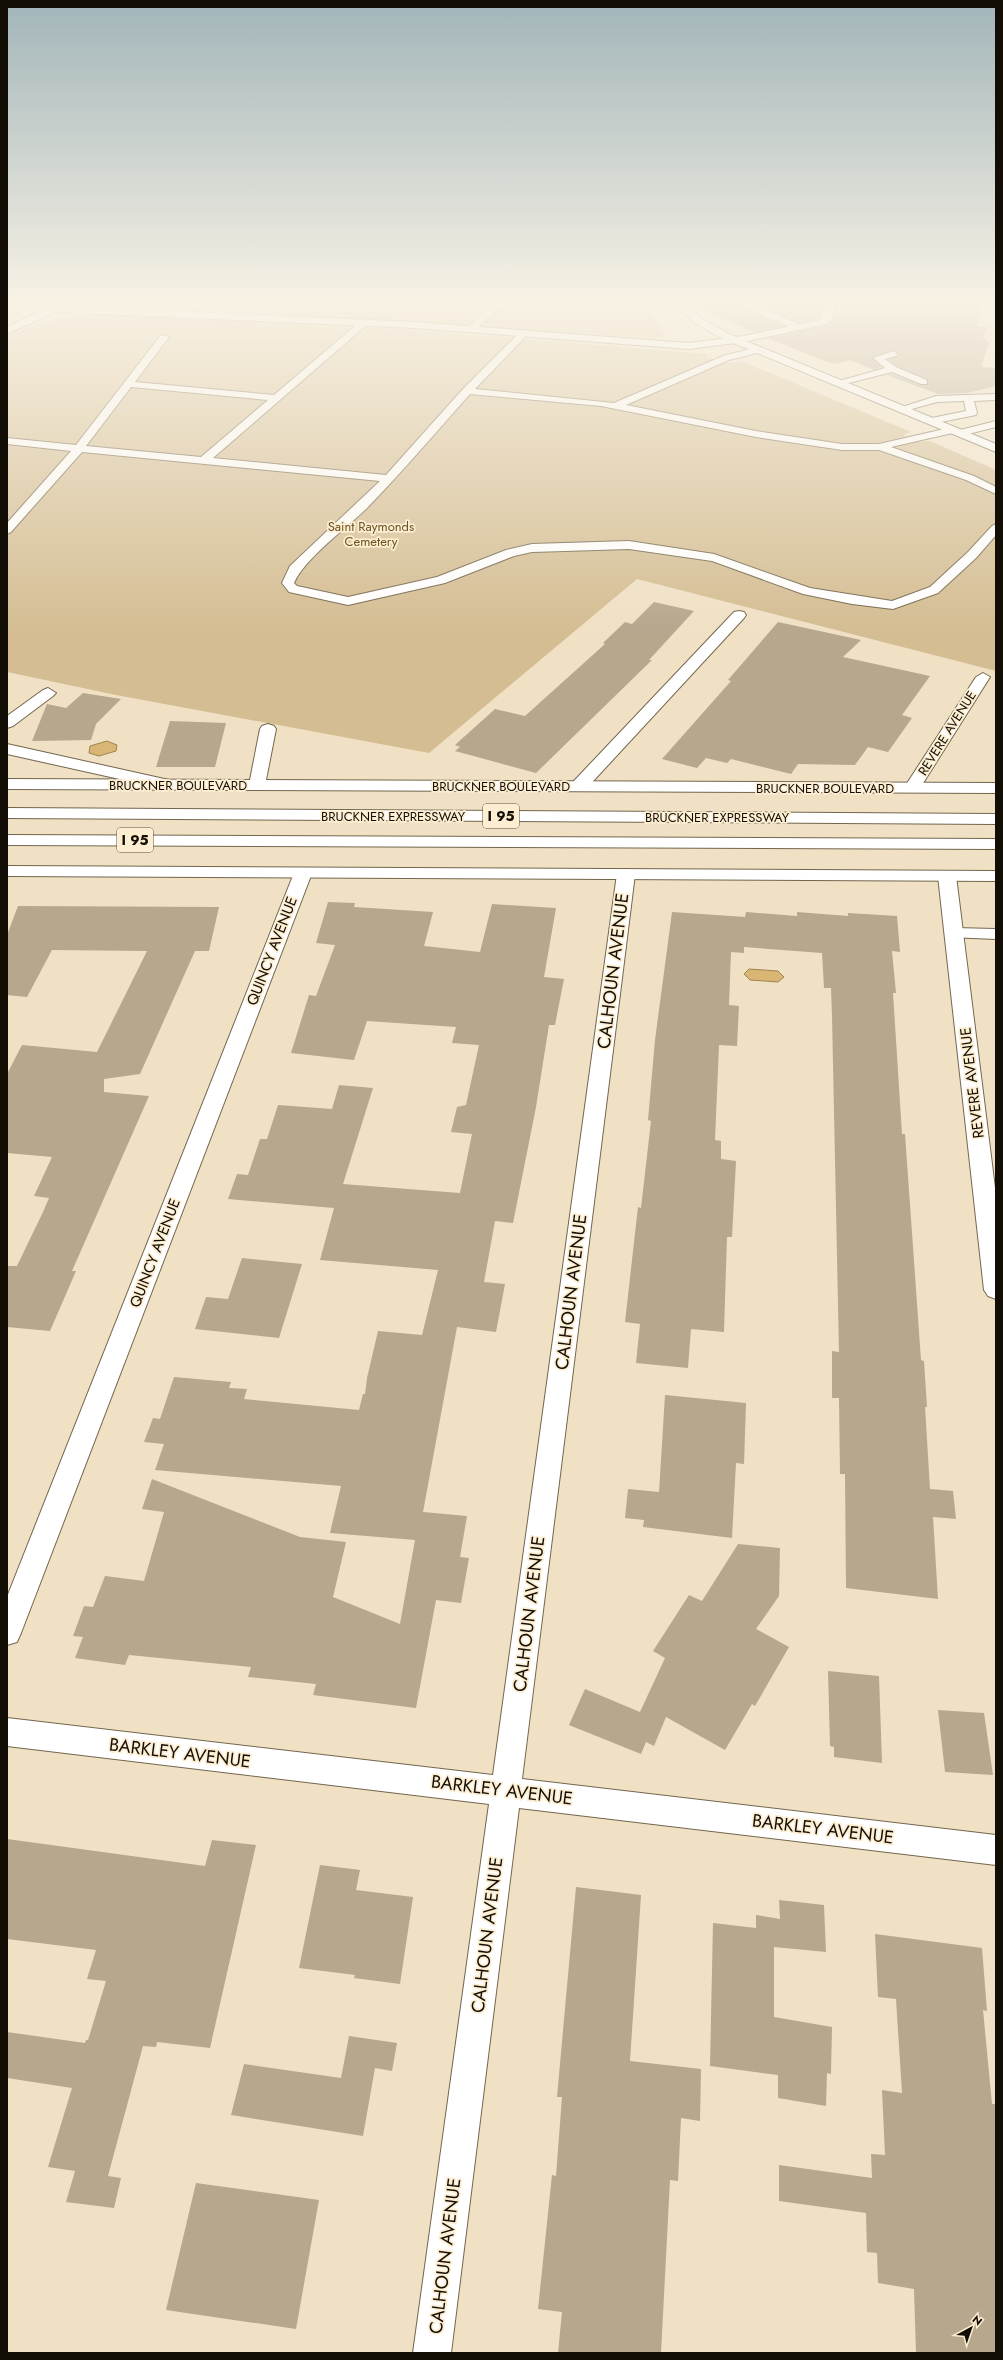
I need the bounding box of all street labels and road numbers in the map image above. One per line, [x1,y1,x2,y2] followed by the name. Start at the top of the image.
[913,687,981,779] street label: REVERE AVENUE
[109,776,247,795] street label: BRUCKNER BOULEVARD
[432,777,570,796] street label: BRUCKNER BOULEVARD
[756,779,894,798] street label: BRUCKNER BOULEVARD
[483,804,519,828] road number: I 95
[321,807,466,826] street label: BRUCKNER EXPRESSWAY
[645,808,790,827] street label: BRUCKNER EXPRESSWAY
[117,828,153,852] road number: I 95
[591,892,635,1050] street label: CALHOUN AVENUE
[241,893,303,1009] street label: QUINCY AVENUE
[954,1026,990,1140] street label: REVERE AVENUE
[124,1195,186,1311] street label: QUINCY AVENUE
[549,1213,593,1371] street label: CALHOUN AVENUE
[507,1535,551,1693] street label: CALHOUN AVENUE
[108,1731,252,1775] street label: BARKLEY AVENUE
[430,1768,574,1812] street label: BARKLEY AVENUE
[751,1807,895,1851] street label: BARKLEY AVENUE
[465,1856,509,2014] street label: CALHOUN AVENUE
[423,2177,467,2335] street label: CALHOUN AVENUE

